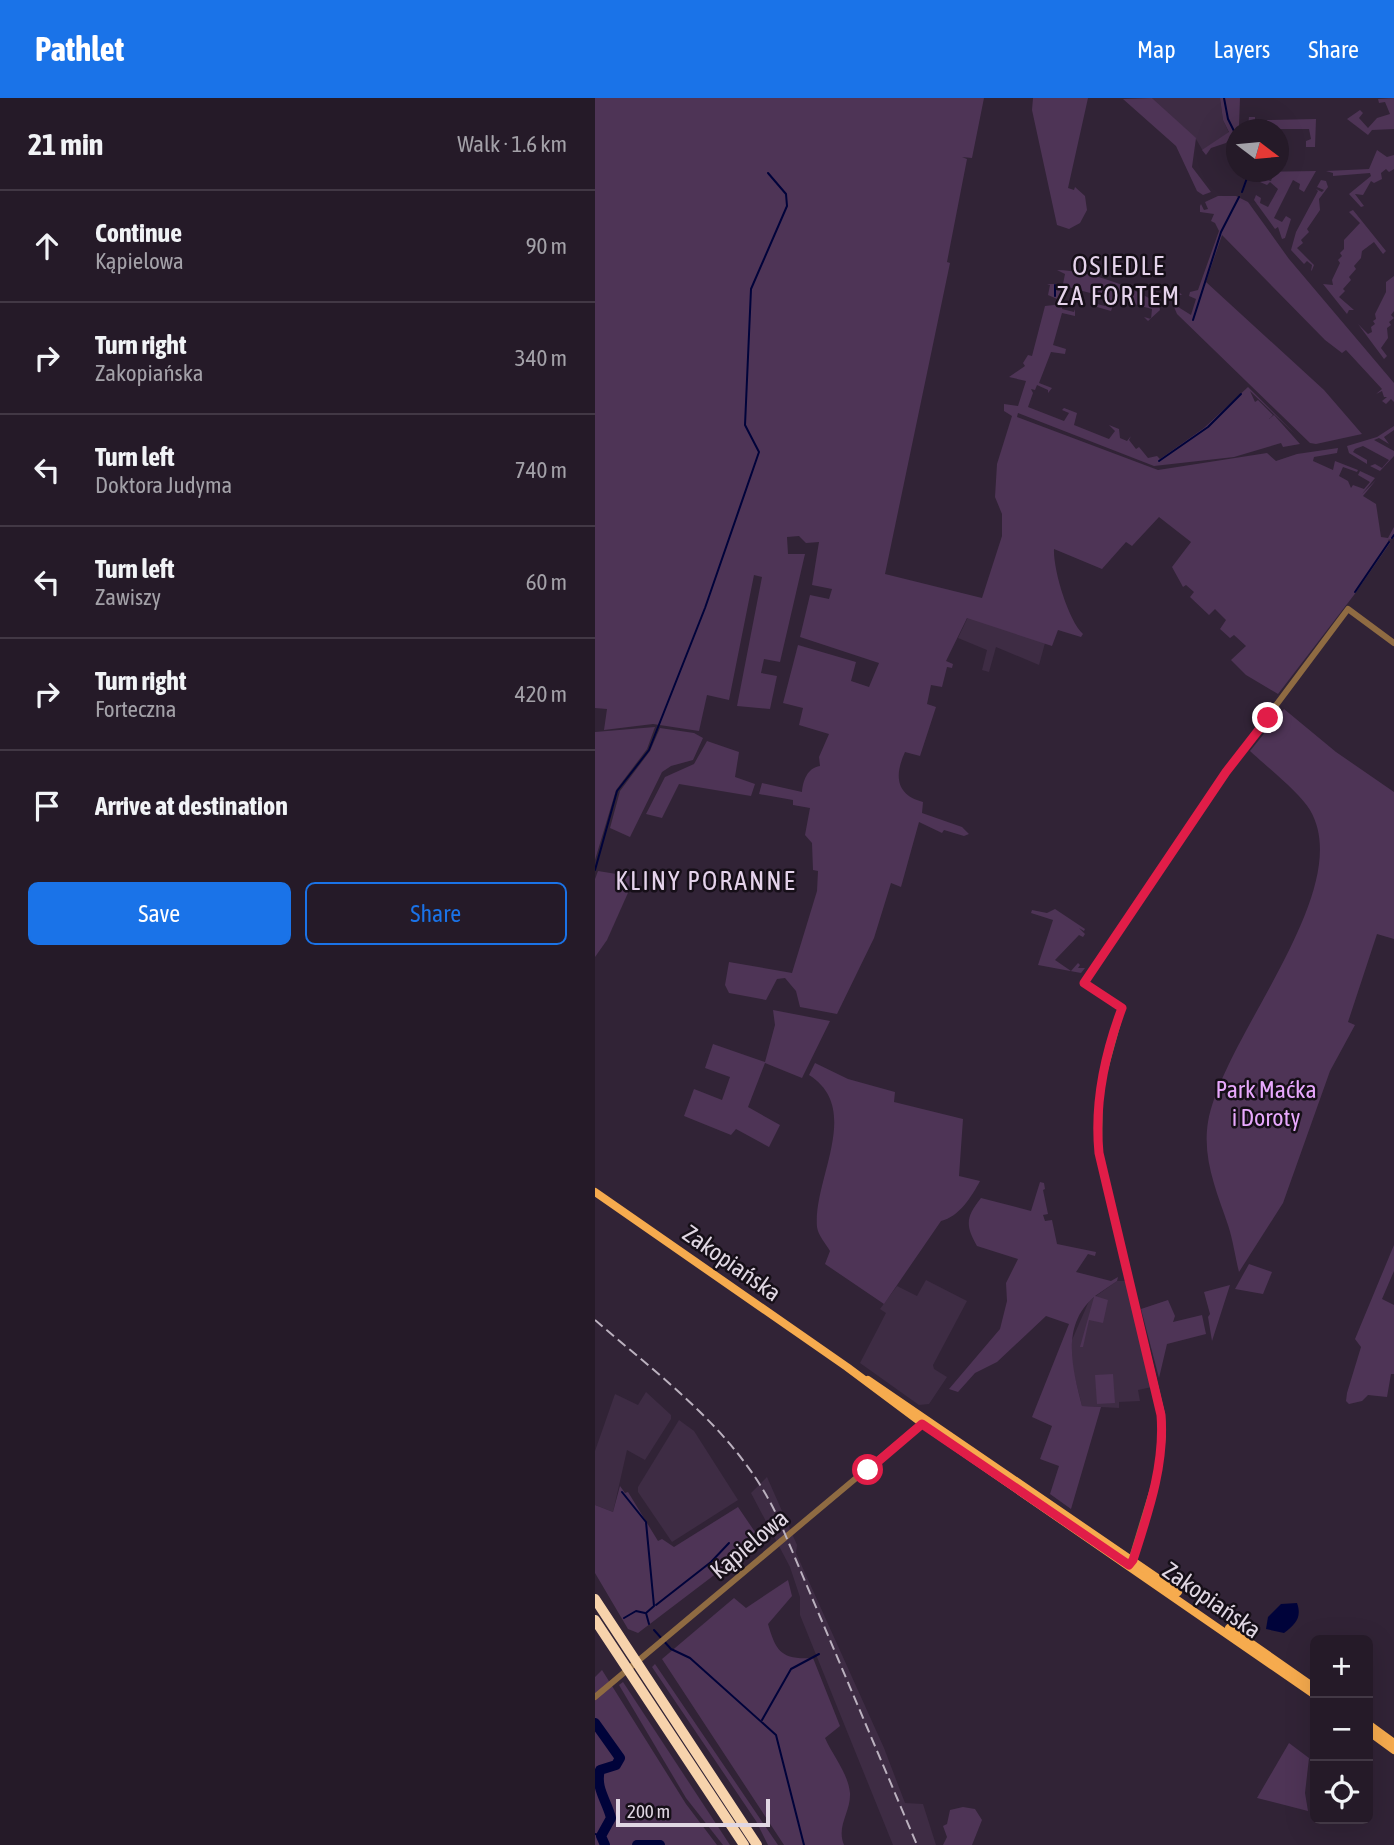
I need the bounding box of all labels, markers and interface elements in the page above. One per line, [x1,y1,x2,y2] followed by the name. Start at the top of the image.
[35,30,124,68] text: Pathlet
[1137,36,1176,63] text: Map
[1214,36,1270,63] text: Layers
[1308,36,1359,63] text: Share
[1226,119,1289,182] north arrow
[28,127,103,161] text: 21 min
[457,131,567,157] text: Walk · 1.6 km
[95,218,182,248] text: Continue
[28,227,66,265] icon: ahead
[526,233,567,259] text: 90 m
[95,248,184,274] text: Kąpielowa
[1057,251,1181,311] district label: OSIEDLE ZA FORTEM
[95,330,186,360] text: Turn right
[28,339,66,377] icon: right
[515,345,567,371] text: 340 m
[95,360,204,386] text: Zakopiańska
[95,442,175,472] text: Turn left
[28,451,66,489] icon: left
[515,457,567,483] text: 740 m
[95,472,232,498] text: Doktora Judyma
[95,554,175,584] text: Turn left
[28,563,66,601] icon: left
[526,569,567,595] text: 60 m
[95,584,161,610] text: Zawiszy
[95,666,186,696] text: Turn right
[28,675,66,713] icon: right
[515,681,567,707] text: 420 m
[95,696,177,722] text: Forteczna
[1252,702,1283,733] route end
[28,787,66,825] icon: arrive
[95,791,288,821] text: Arrive at destination
[615,866,797,896] district label: KLINY PORANNE
[28,882,291,945] button: Save
[305,882,567,945] button: Share
[1215,1076,1317,1131] park label: Park Maćka i Doroty
[678,1219,786,1307] street label: Zakopiańska
[852,1454,883,1485] route start
[705,1504,793,1584] street label: Kąpielowa
[1158,1556,1266,1644] street label: Zakopiańska
[1310,1635,1373,1824] map controls
[1310,1635,1373,1698] button: +
[1310,1698,1373,1761] button: −
[1310,1761,1373,1824] button: locate
[616,1796,770,1828] scale bar
[627,1800,670,1822] text: 200 m

